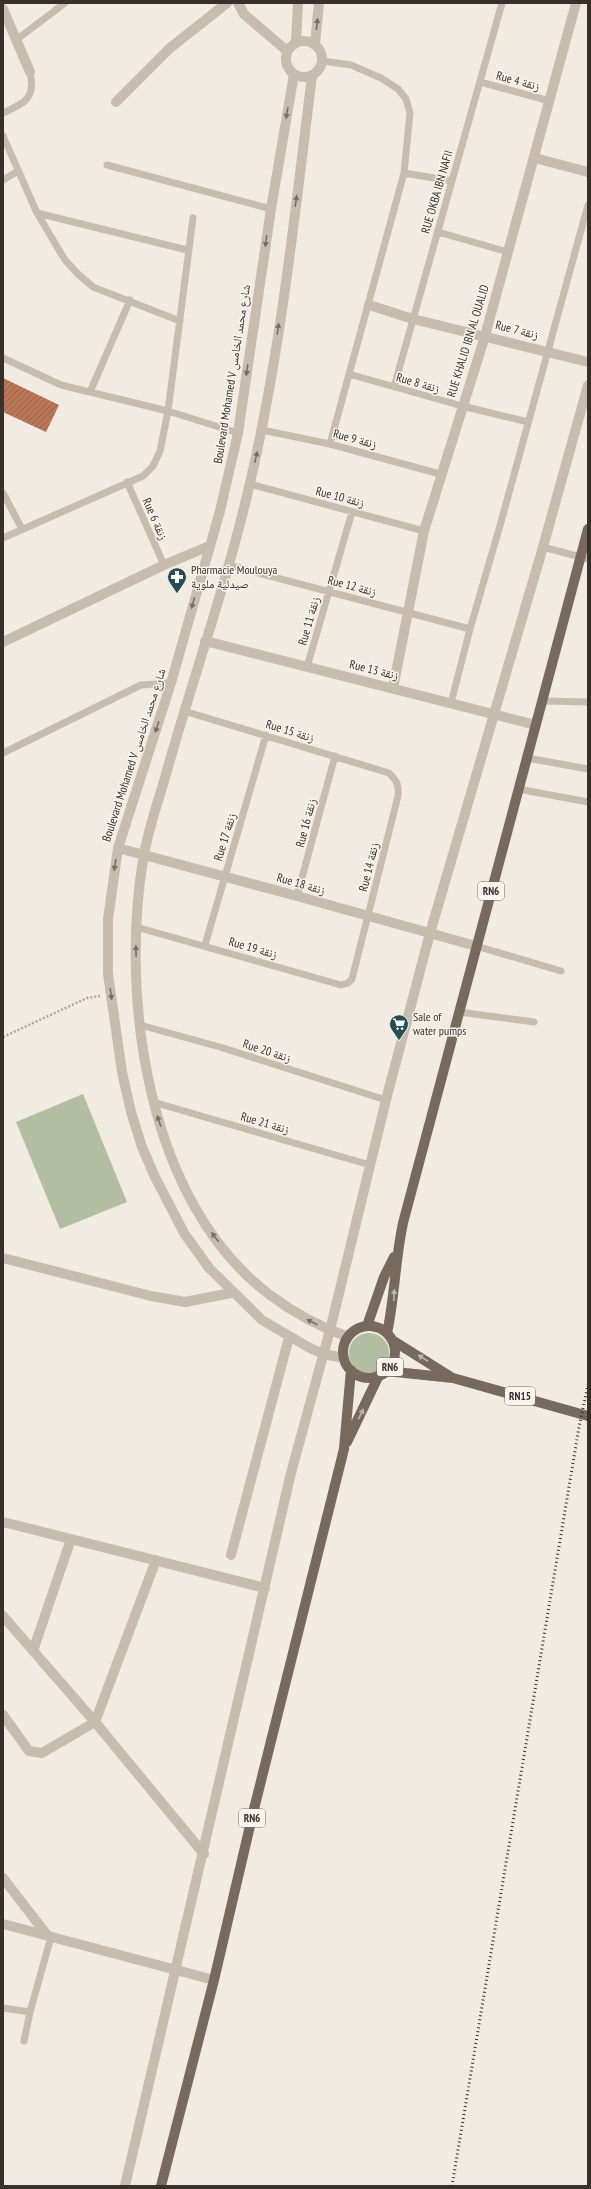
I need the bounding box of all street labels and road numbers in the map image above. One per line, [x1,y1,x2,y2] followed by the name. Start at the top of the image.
[495,68,542,94] street label: Rue 4 زنقة
[417,149,456,235] street label: RUE OKBA IBN NAFII
[210,283,254,465] street label: Boulevard Mohamed V شارع محمد الخامس
[443,283,492,399] street label: RUE KHALID IBN AL OUALID
[494,317,541,342] street label: Rue 7 زنقة
[395,369,442,396] street label: Rue 8 زنقة
[332,426,379,452] street label: Rue 9 زنقة
[314,483,366,510] street label: Rue 10 زنقة
[140,495,171,542] street label: Rue 6 زنقة
[326,572,378,599] street label: Rue 12 زنقة
[294,595,323,647] street label: Rue 11 زنقة
[348,656,400,683] street label: Rue 13 زنقة
[98,666,170,844] street label: Boulevard Mohamed V شارع محمد الخامس
[264,716,317,745] street label: Rue 15 زنقة
[292,797,319,849] street label: Rue 16 زنقة
[210,811,239,863] street label: Rue 17 زنقة
[355,841,382,893] street label: Rue 14 زنقة
[275,869,327,898] street label: Rue 18 زنقة
[478,882,504,900] road number: RN6
[227,933,279,962] street label: Rue 19 زنقة
[241,1036,294,1065] street label: Rue 20 زنقة
[239,1108,291,1137] street label: Rue 21 زنقة
[377,1358,403,1376] road number: RN6
[505,1387,535,1405] road number: RN15
[239,1809,265,1827] road number: RN6

